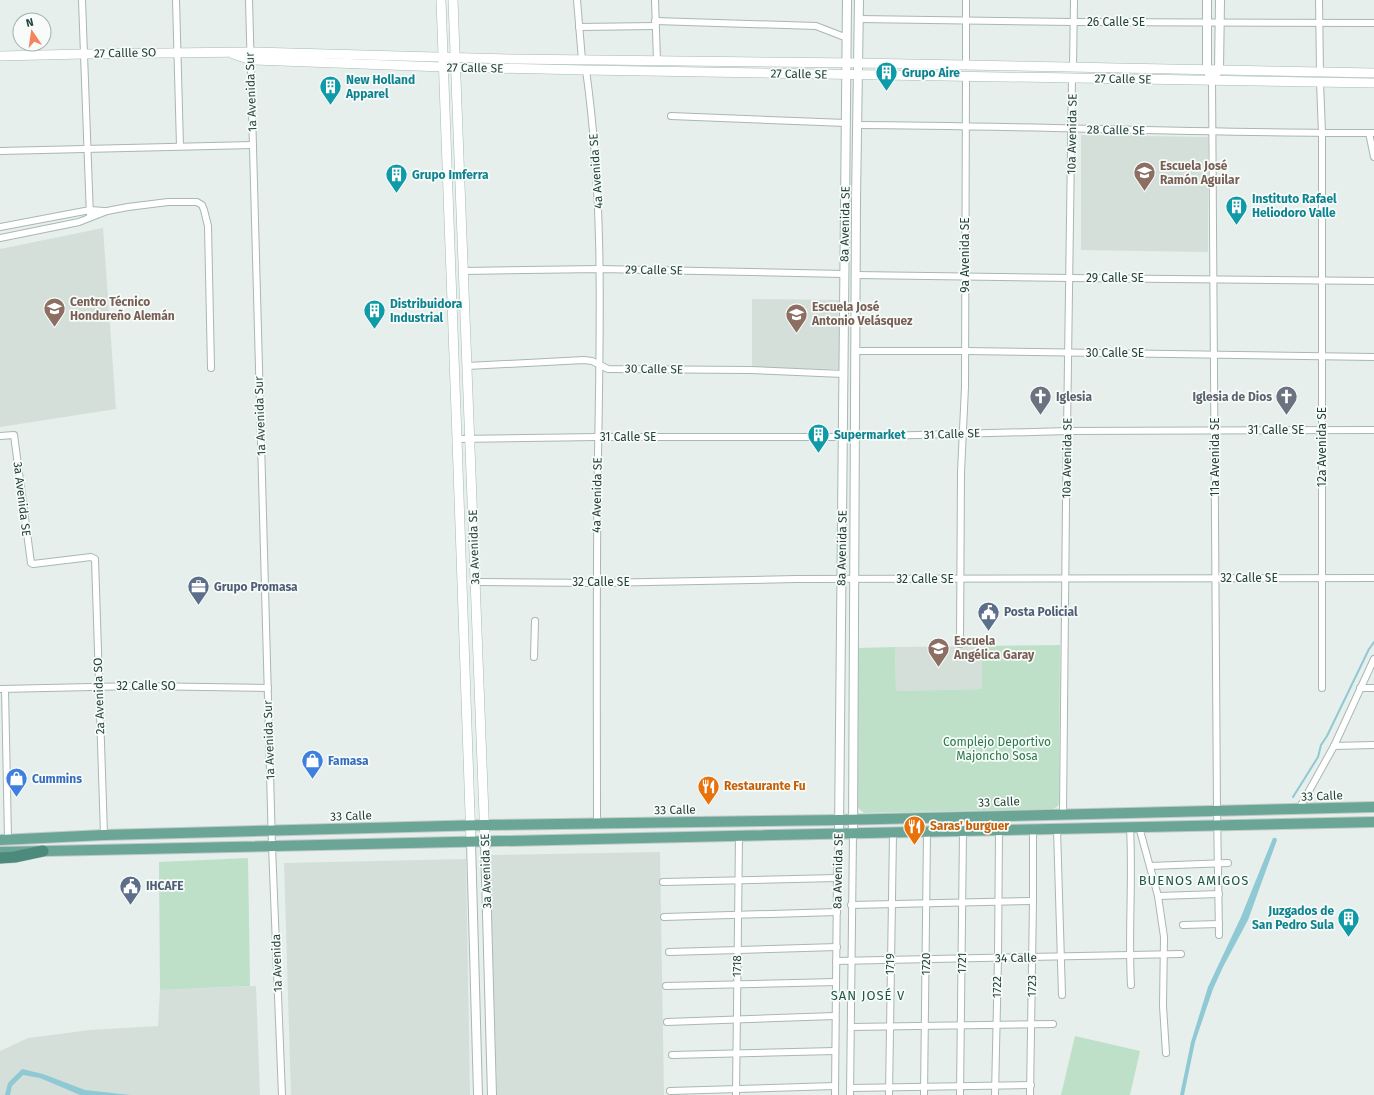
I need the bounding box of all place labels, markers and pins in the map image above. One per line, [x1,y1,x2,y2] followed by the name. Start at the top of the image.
[873,60,899,93] building icon: Grupo Aire
[902,66,960,80] place label: Grupo Aire
[345,73,415,101] place label: New Holland Apparel
[318,74,344,107] building icon: New Holland Apparel
[1160,159,1240,187] place label: Escuela José Ramón Aguilar
[1132,160,1158,193] school or university icon: Escuela José Ramón Aguilar
[383,162,409,195] building icon: Grupo Imferra
[412,168,489,182] place label: Grupo Imferra
[1252,192,1337,220] place label: Instituto Rafael Heliodoro Valle
[1224,193,1250,226] building icon: Instituto Rafael Heliodoro Valle
[70,295,175,323] place label: Centro Técnico Hondureño Alemán
[42,296,68,329] school or university icon: Centro Técnico Hondureño Alemán
[390,297,463,325] place label: Distribuidora Industrial
[362,298,388,331] building icon: Distribuidora Industrial
[811,300,913,328] place label: Escuela José Antonio Velásquez
[783,301,809,334] school or university icon: Escuela José Antonio Velásquez
[1028,384,1054,417] church icon: Iglesia
[1274,384,1300,417] church icon: Iglesia de Dios
[1056,390,1092,404] place label: Iglesia
[1192,390,1272,404] place label: Iglesia de Dios
[805,422,831,455] building icon: Supermarket
[834,428,906,442] place label: Supermarket
[186,574,212,607] office icon: Grupo Promasa
[214,580,298,594] place label: Grupo Promasa
[976,599,1002,632] public building icon: Posta Policial
[1004,605,1078,619] place label: Posta Policial
[953,634,1035,662] place label: Escuela Angélica Garay
[926,635,952,668] school or university icon: Escuela Angélica Garay
[300,748,326,781] shop icon: Famasa
[328,754,369,768] place label: Famasa
[3,766,29,799] shop icon: Cummins
[32,772,82,786] place label: Cummins
[696,773,722,806] restaurant icon: Restaurante Fu
[724,779,806,793] place label: Restaurante Fu
[902,813,928,846] restaurant icon: Saras' burguer
[930,819,1009,833] place label: Saras' burguer
[118,873,144,906] public building icon: IHCAFE
[146,879,184,893] place label: IHCAFE
[1252,904,1334,932] place label: Juzgados de San Pedro Sula
[1336,905,1362,938] building icon: Juzgados de San Pedro Sula

